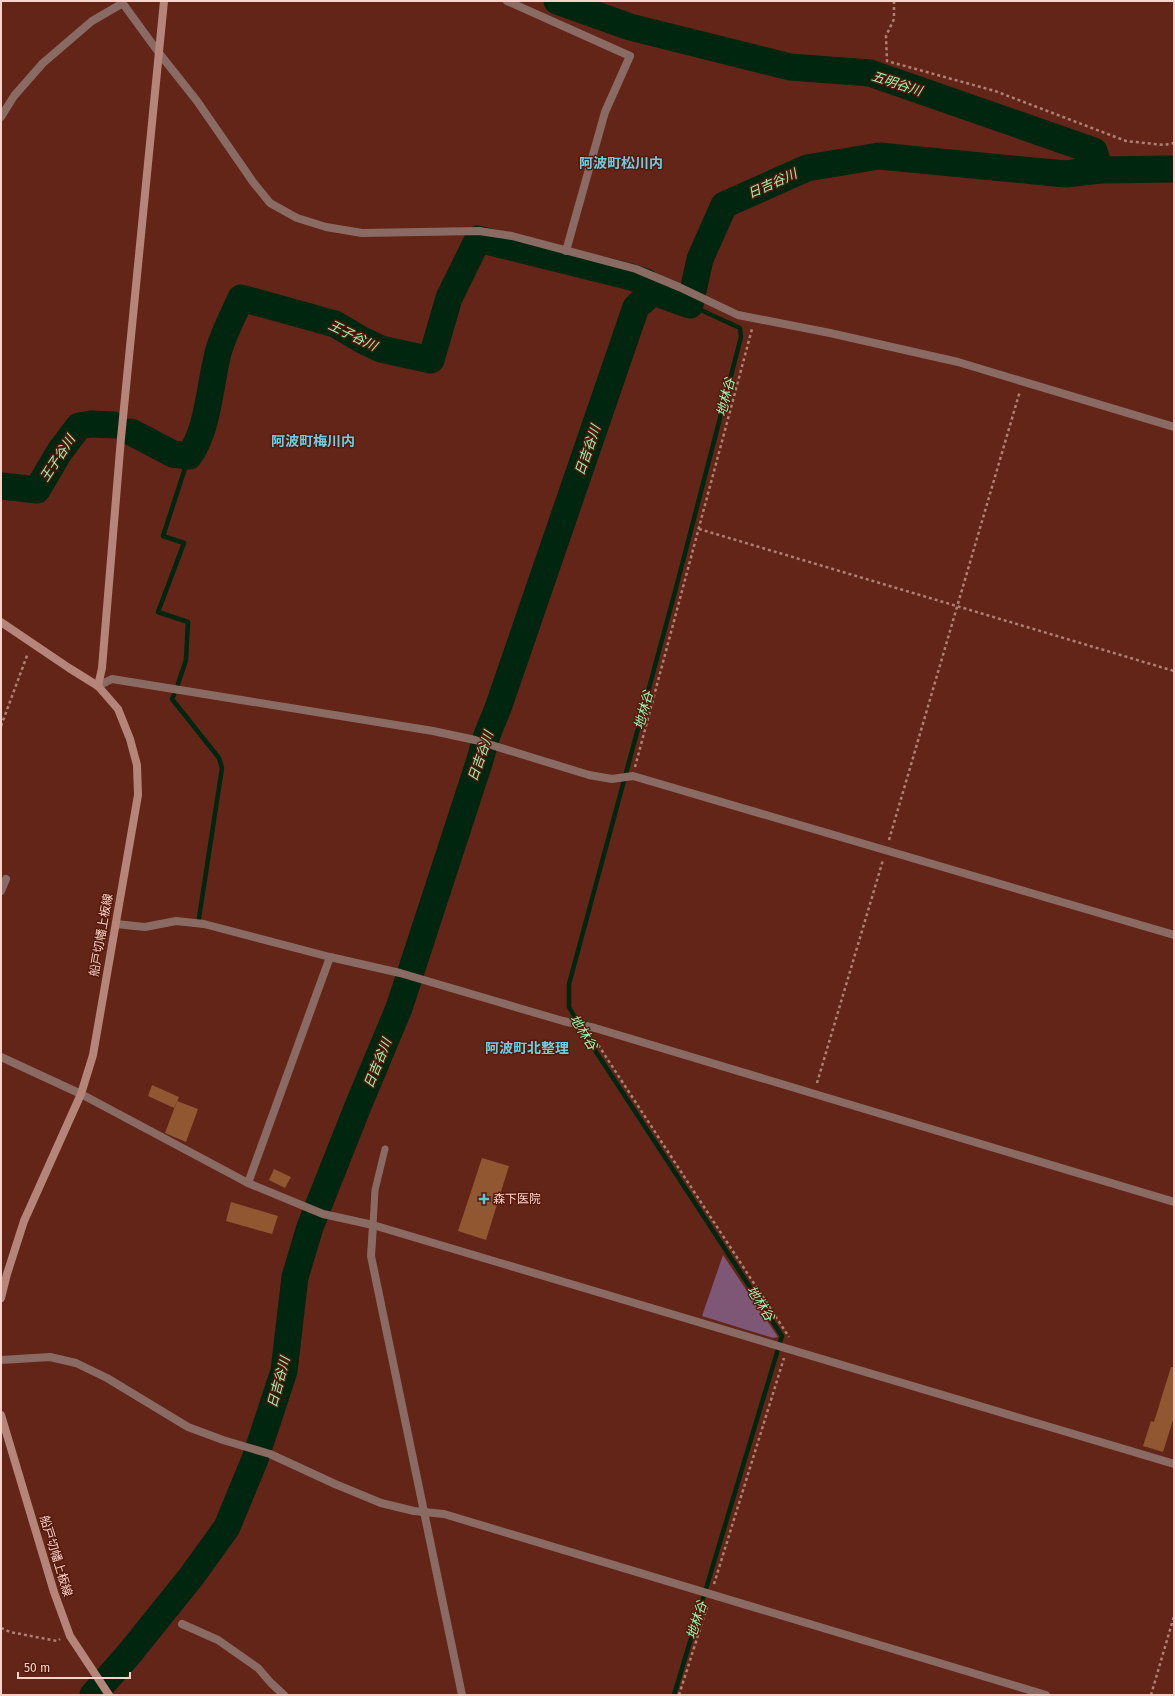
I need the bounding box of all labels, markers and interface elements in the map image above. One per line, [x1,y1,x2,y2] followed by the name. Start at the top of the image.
[870,68,926,99] water label: 五明谷川
[579,155,663,172] district label: 阿波町松川内
[745,165,801,201] water label: 日吉谷川
[326,317,381,354] water label: 王子谷川
[713,375,738,418] water label: 地林谷
[572,421,604,477] water label: 日吉谷川
[37,431,79,484] water label: 王子谷川
[271,433,355,450] district label: 阿波町梅川内
[631,688,656,731] water label: 地林谷
[465,727,497,783] water label: 日吉谷川
[87,892,115,978] street label: 船戸切幡上板線
[567,1012,601,1054] water label: 地林谷
[361,1034,395,1090] water label: 日吉谷川
[485,1040,569,1057] district label: 阿波町北整理
[493,1192,541,1206] place label: 森下医院
[478,1193,490,1205] marker: 森下医院
[744,1283,778,1325] water label: 地林谷
[265,1353,293,1409] water label: 日吉谷川
[37,1514,75,1598] street label: 船戸切幡上板線
[684,1598,710,1641] water label: 地林谷
[18,1654,130,1680] scale bar
[24,1661,50,1675] text: 50 m

